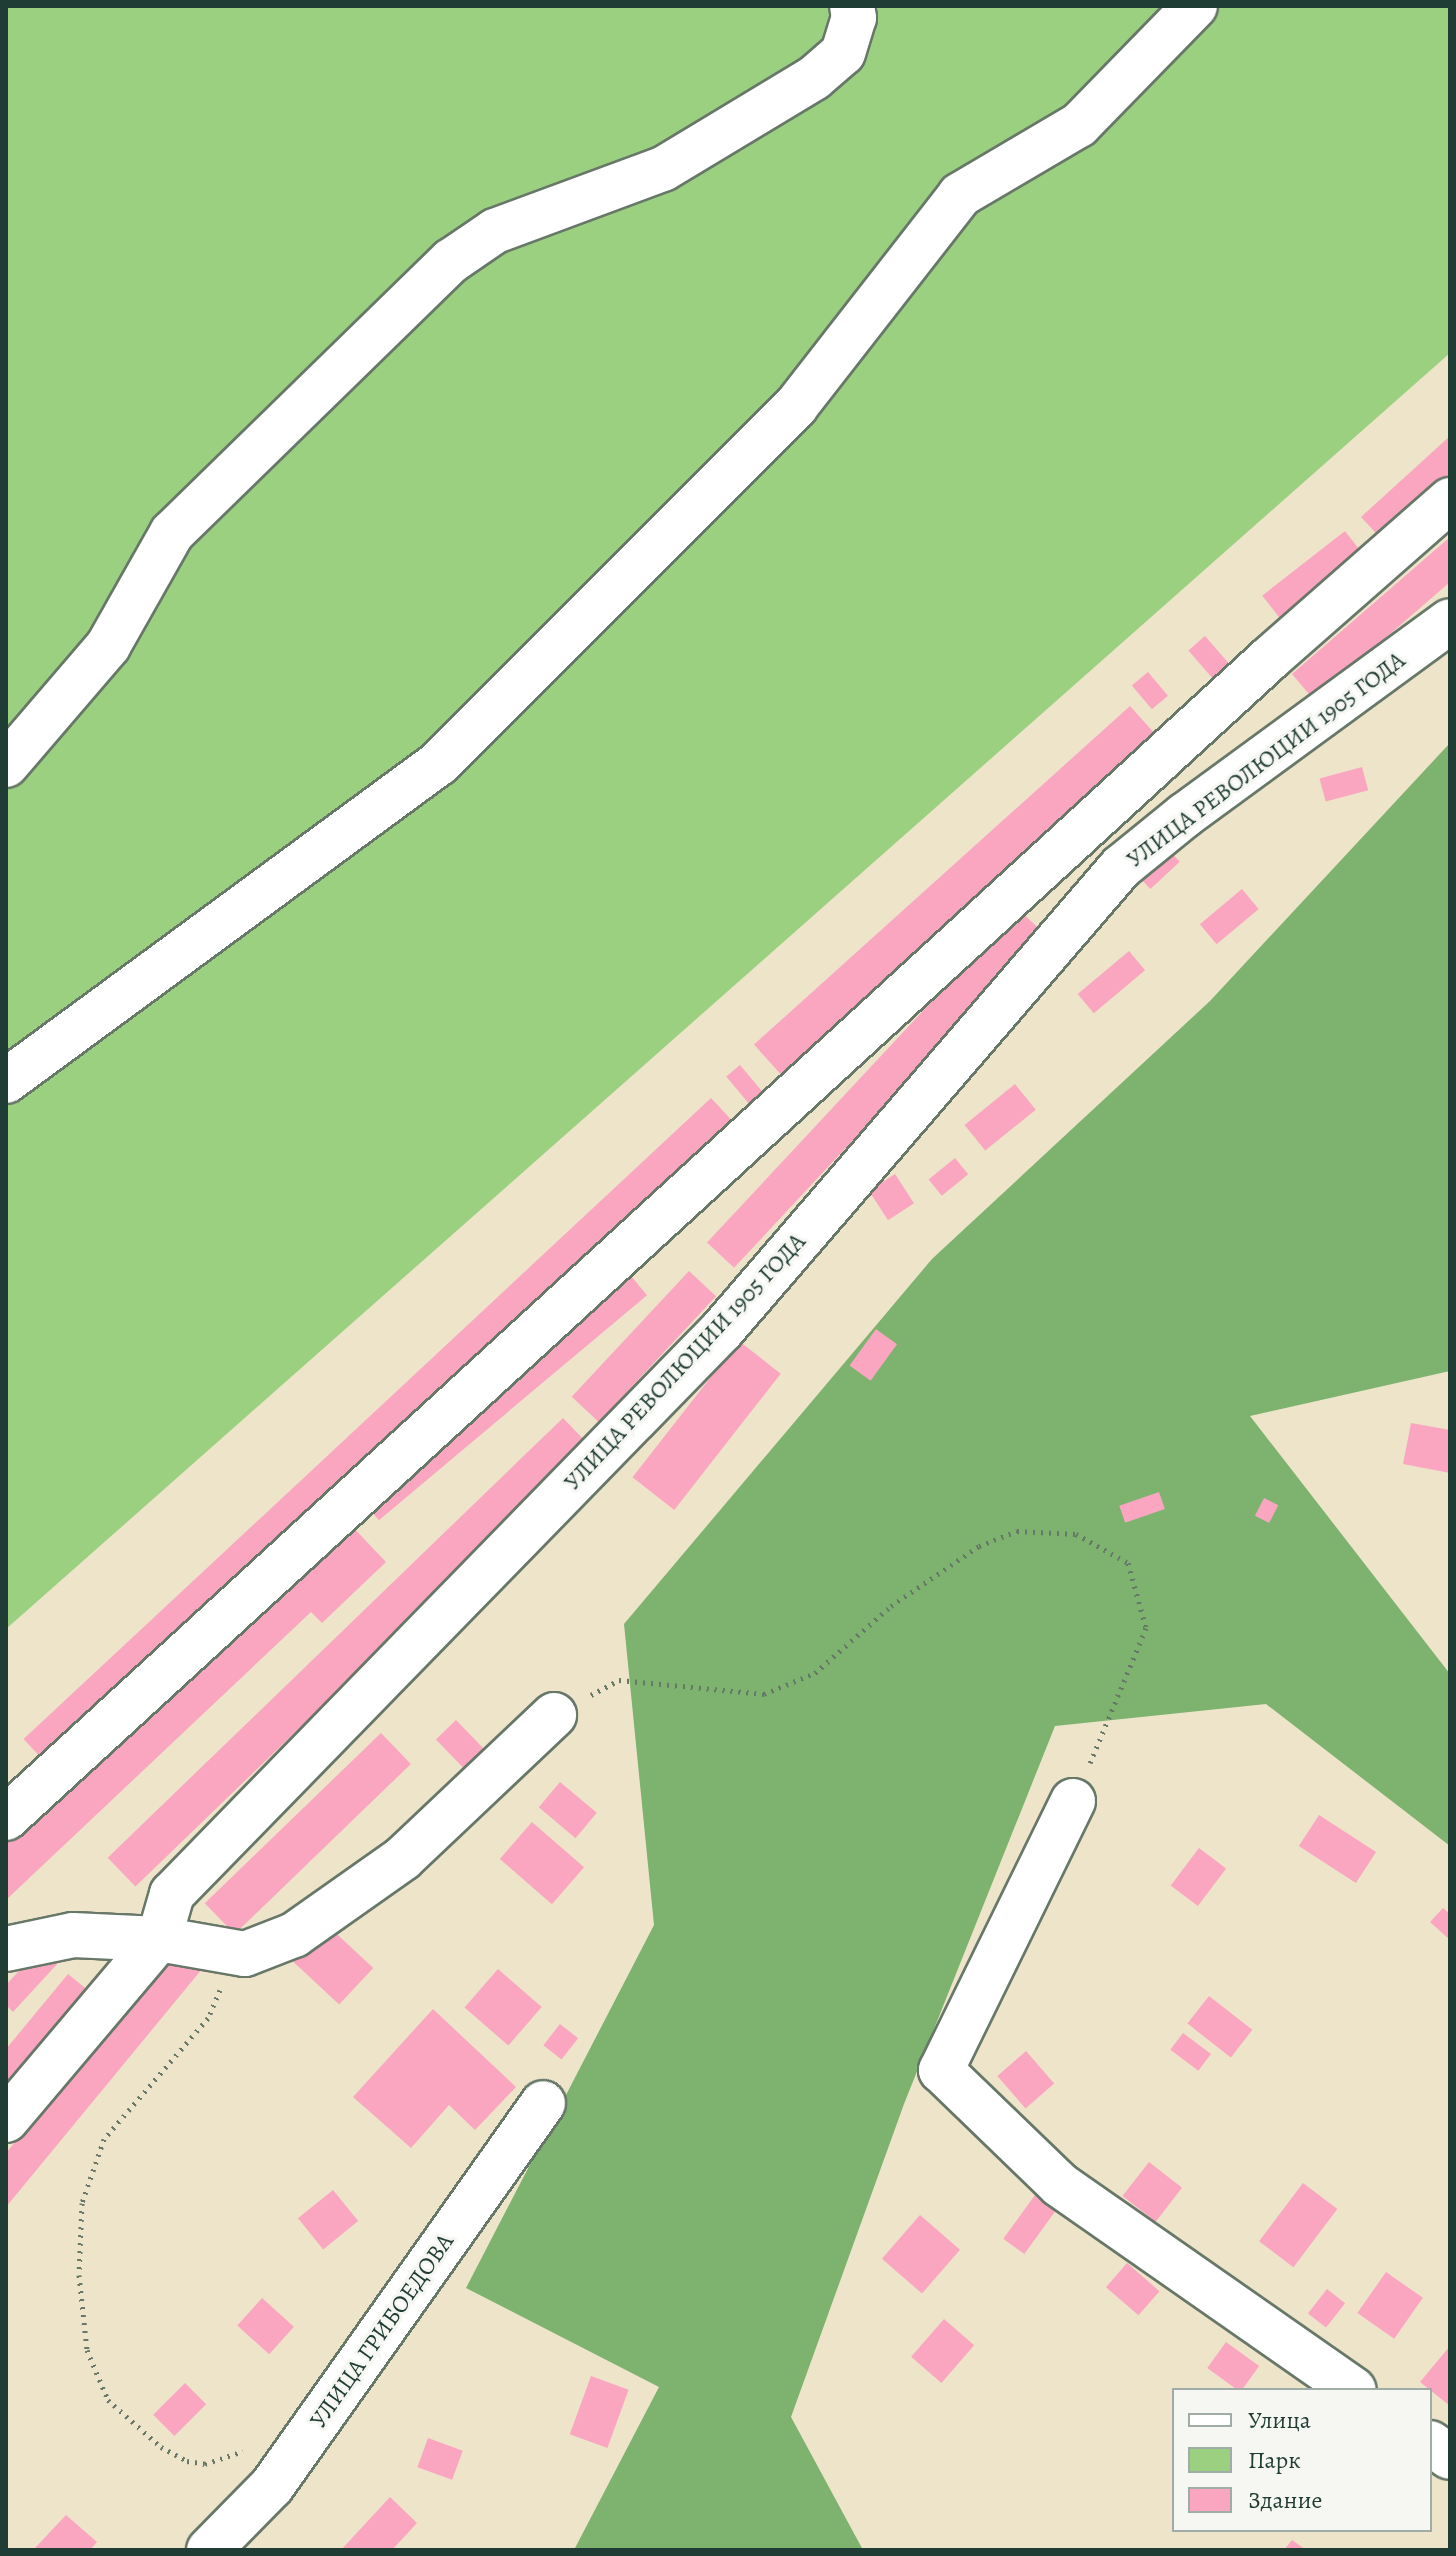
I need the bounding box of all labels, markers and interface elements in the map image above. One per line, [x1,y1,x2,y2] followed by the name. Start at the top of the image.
[1121,646,1411,874] street label: УЛИЦА РЕВОЛЮЦИИ 1905 ГОДА
[558,1227,812,1497] street label: УЛИЦА РЕВОЛЮЦИИ 1905 ГОДА
[304,2228,460,2434] street label: УЛИЦА ГРИБОЕДОВА
[1172,2388,1432,2532] legend
[1248,2404,1311,2436] text: Улица
[1248,2444,1301,2476] text: Парк
[1248,2484,1323,2516] text: Здание

